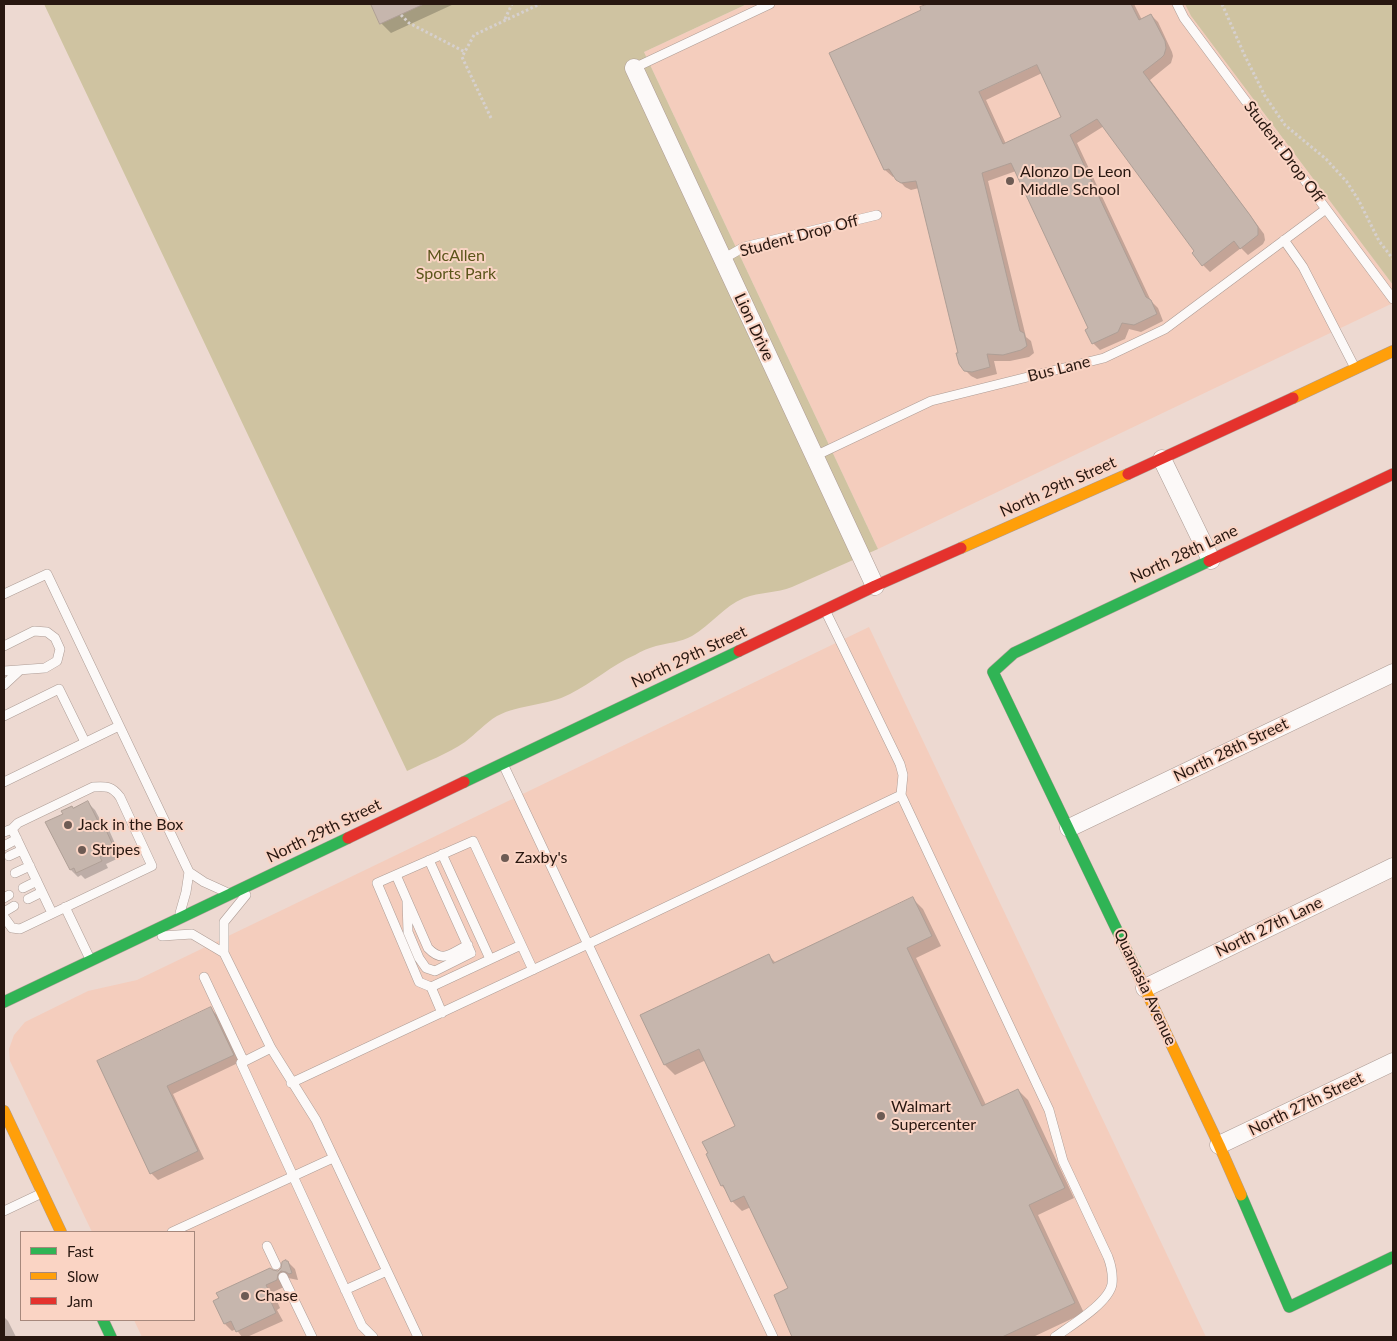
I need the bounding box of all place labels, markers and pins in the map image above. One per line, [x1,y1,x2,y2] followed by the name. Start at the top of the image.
[1020,162,1132,200] place label: Alonzo De Leon Middle School
[1004,175,1016,187] marker: Alonzo De Leon Middle School
[78,815,183,835] place label: Jack in the Box
[62,819,74,831] marker: Jack in the Box
[92,840,140,860] place label: Stripes
[76,844,88,856] marker: Stripes
[515,848,568,868] place label: Zaxby's
[499,852,511,864] marker: Zaxby's
[891,1097,976,1135] place label: Walmart Supercenter
[875,1110,887,1122] marker: Walmart Supercenter
[255,1286,298,1306] place label: Chase
[239,1290,251,1302] marker: Chase

